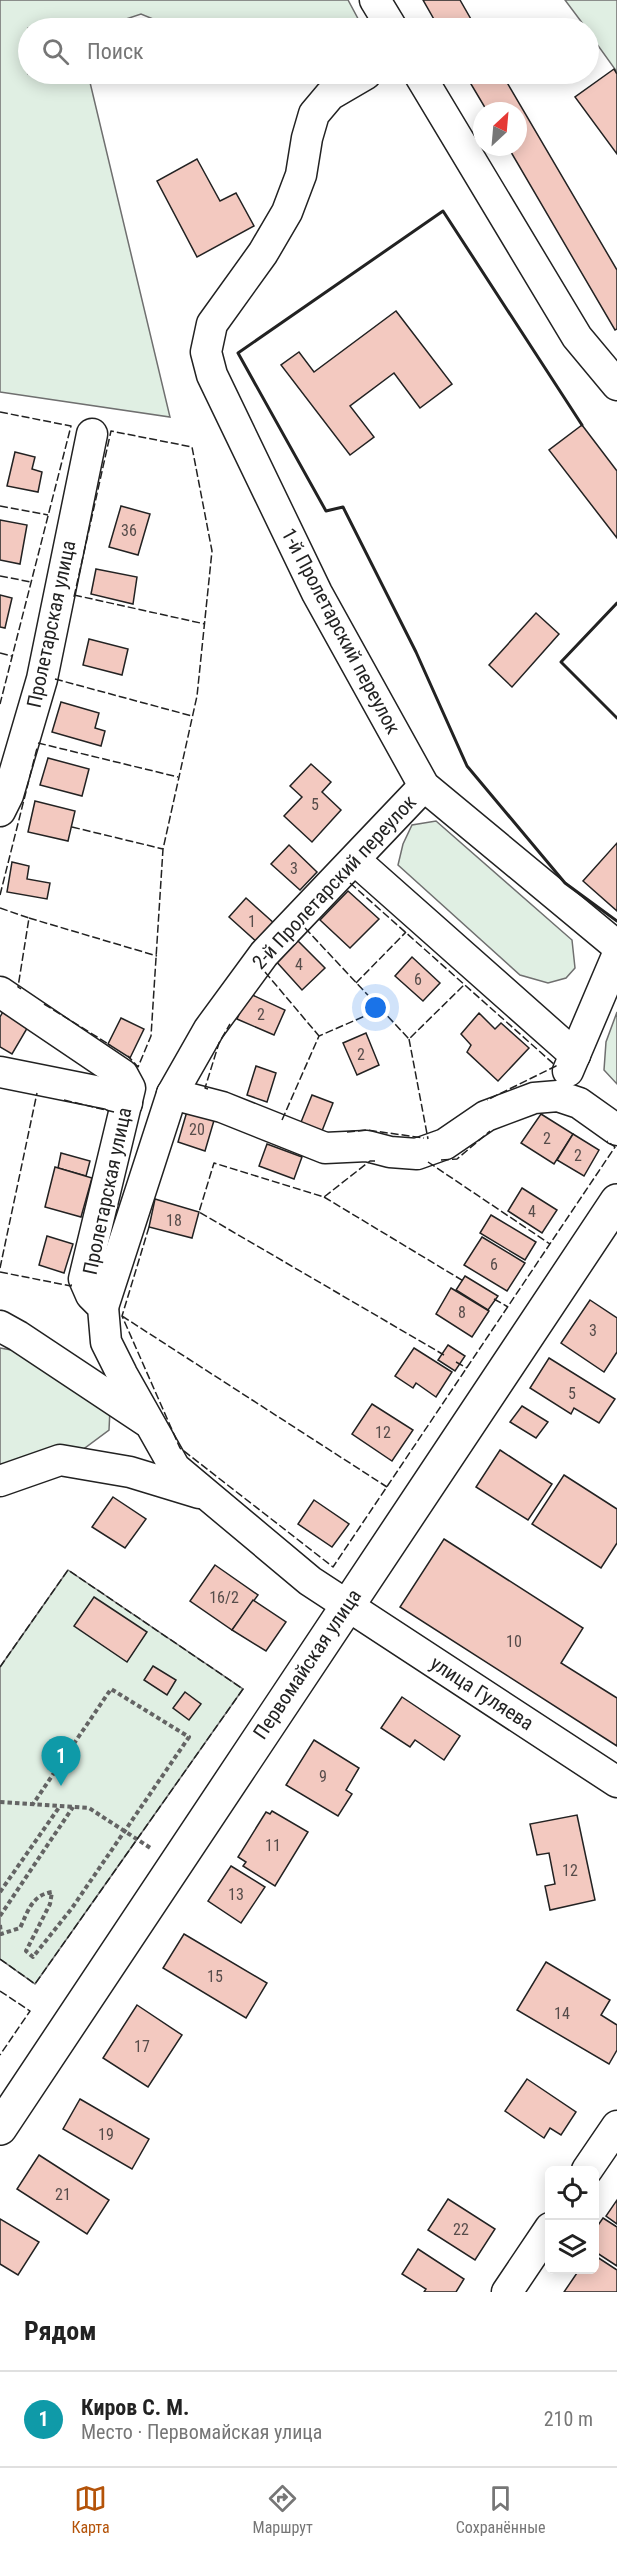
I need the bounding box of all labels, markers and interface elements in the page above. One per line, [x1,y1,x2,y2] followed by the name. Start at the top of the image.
[18,18,599,84] search box
[39,35,72,68] icon: search
[87,39,144,64] text: Поиск
[473,102,527,156] north arrow
[121,521,137,540] house number: 36
[277,524,406,738] street label: 1-й Пролетарский переулок
[22,538,80,710] street label: Пролетарская улица
[247,790,421,974] street label: 2-й Пролетарский переулок
[311,795,319,814] house number: 5
[290,859,298,878] house number: 3
[248,912,256,931] house number: 1
[295,955,303,974] house number: 4
[414,970,422,989] house number: 6
[361,993,390,1022] your location
[257,1005,265,1024] house number: 2
[357,1045,365,1064] house number: 2
[78,1105,136,1277] street label: Пролетарская улица
[189,1120,205,1139] house number: 20
[543,1129,551,1148] house number: 2
[574,1146,582,1165] house number: 2
[528,1202,536,1221] house number: 4
[166,1211,182,1230] house number: 18
[490,1255,498,1274] house number: 6
[458,1303,466,1322] house number: 8
[589,1321,597,1340] house number: 3
[568,1384,576,1403] house number: 5
[375,1423,391,1442] house number: 12
[248,1585,366,1743] street label: Первомайская улица
[209,1588,239,1607] house number: 16/2
[506,1632,522,1651] house number: 10
[426,1651,538,1735] street label: улица Гуляева
[42,1736,80,1786] pin: 1
[319,1767,327,1786] house number: 9
[265,1836,281,1855] house number: 11
[562,1861,578,1880] house number: 12
[228,1885,244,1904] house number: 13
[207,1967,223,1986] house number: 15
[554,2004,570,2023] house number: 14
[134,2037,150,2056] house number: 17
[98,2125,114,2144] house number: 19
[545,2166,599,2274] map controls
[545,2166,599,2220] button: locate
[55,2185,71,2204] house number: 21
[453,2220,469,2239] house number: 22
[545,2220,599,2274] button: layers
[24,2316,96,2346] text: Рядом
[81,2395,189,2420] text: Киров С. М.
[38,2407,49,2431] text: 1
[544,2407,593,2431] text: 210 m
[81,2420,322,2444] text: Место · Первомайская улица
[71,2482,110,2537] tab: Карта
[253,2482,313,2537] tab: Маршрут
[456,2482,546,2537] tab: Сохранённые

